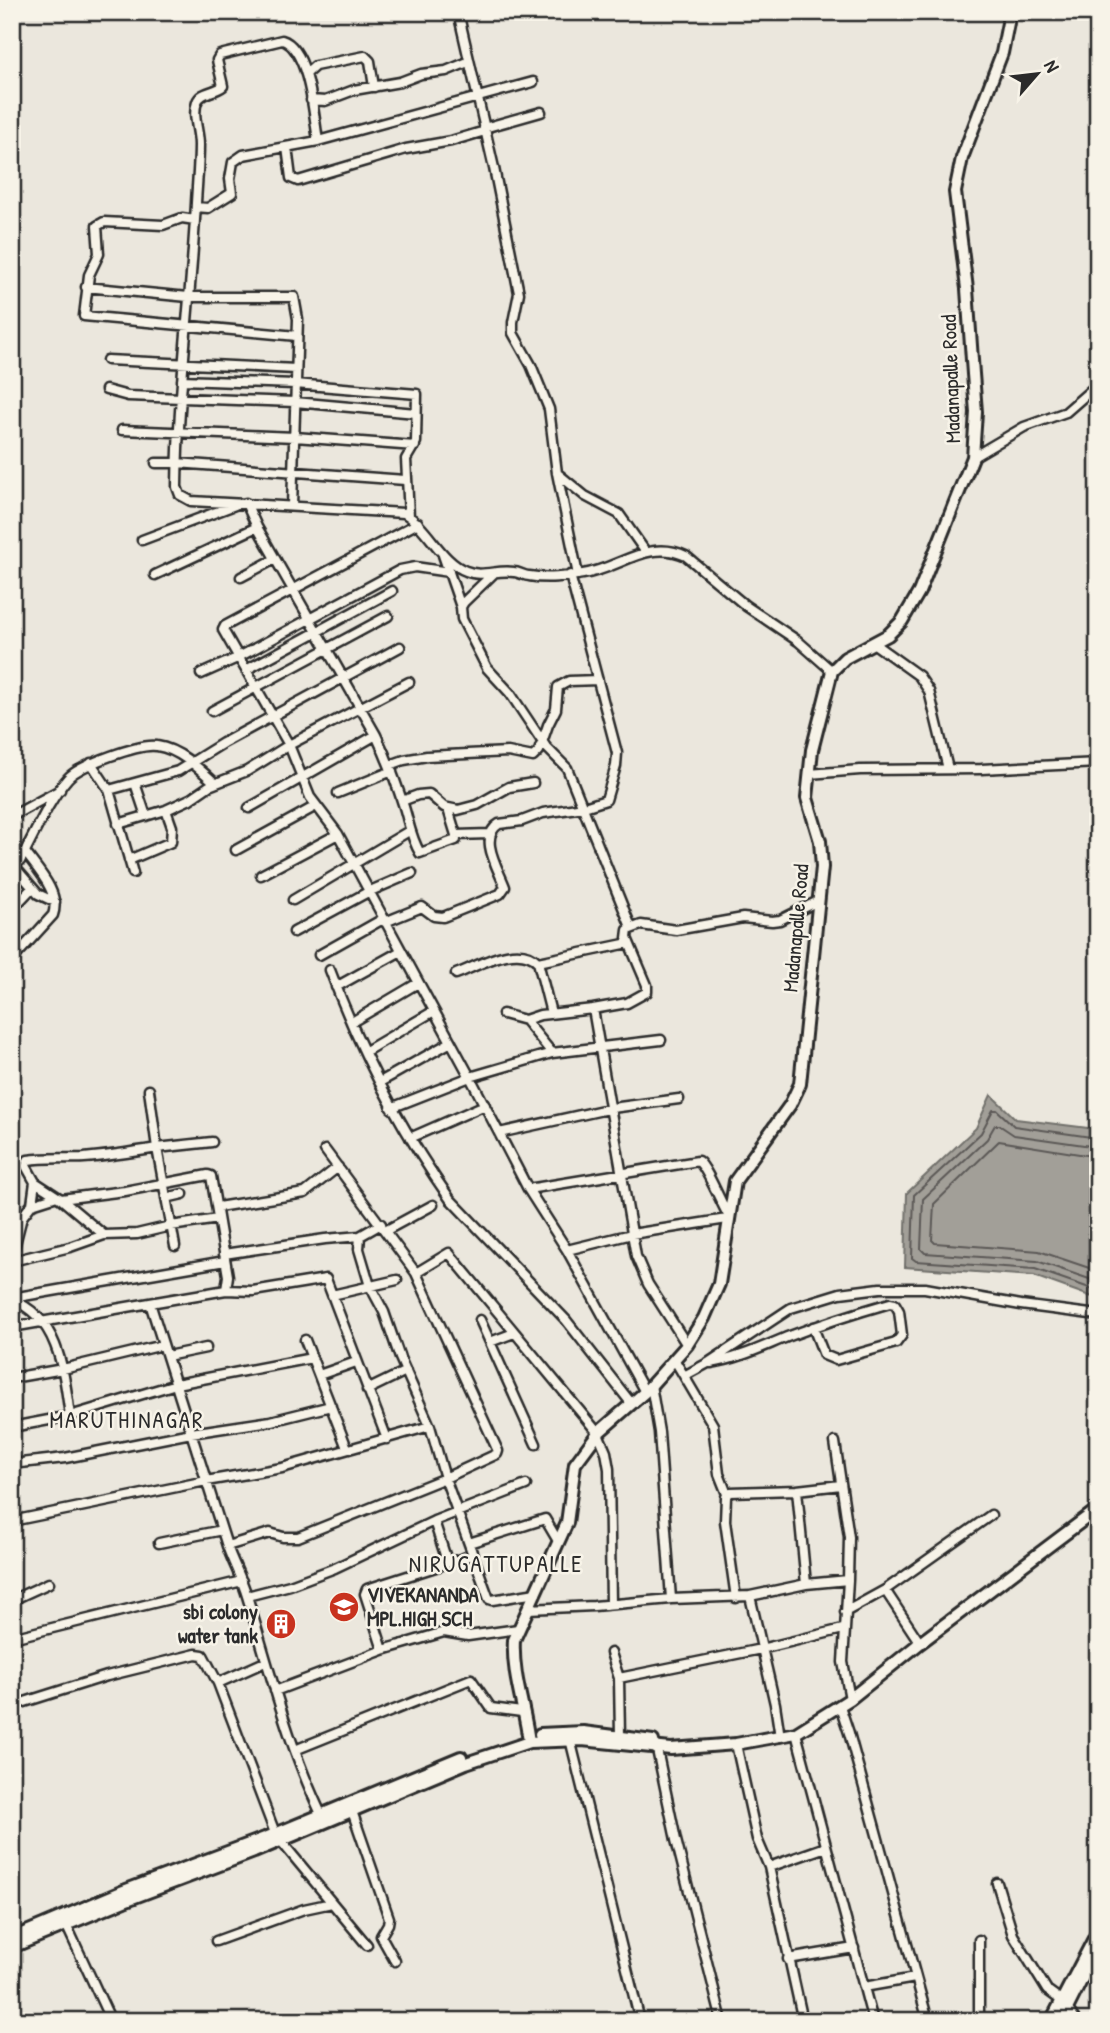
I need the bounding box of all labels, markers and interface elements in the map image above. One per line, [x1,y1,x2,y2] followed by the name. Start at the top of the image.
[1002,38,1072,108] north arrow
[1038,55,1066,77] text: N
[934,314,967,444] street label: Madanapalle Road
[775,863,816,993] street label: Madanapalle Road
[49,1404,205,1435] district label: MARUTHINAGAR
[409,1548,583,1579] district label: NIRUGATTUPALLE
[367,1580,480,1633] place label: VIVEKANANDA MPL.HIGH SCH
[327,1590,361,1624] school or university icon: VIVEKANANDA MPL.HIGH SCH
[178,1597,258,1650] place label: sbi colony water tank
[264,1607,298,1641] building icon: sbi colony water tank

